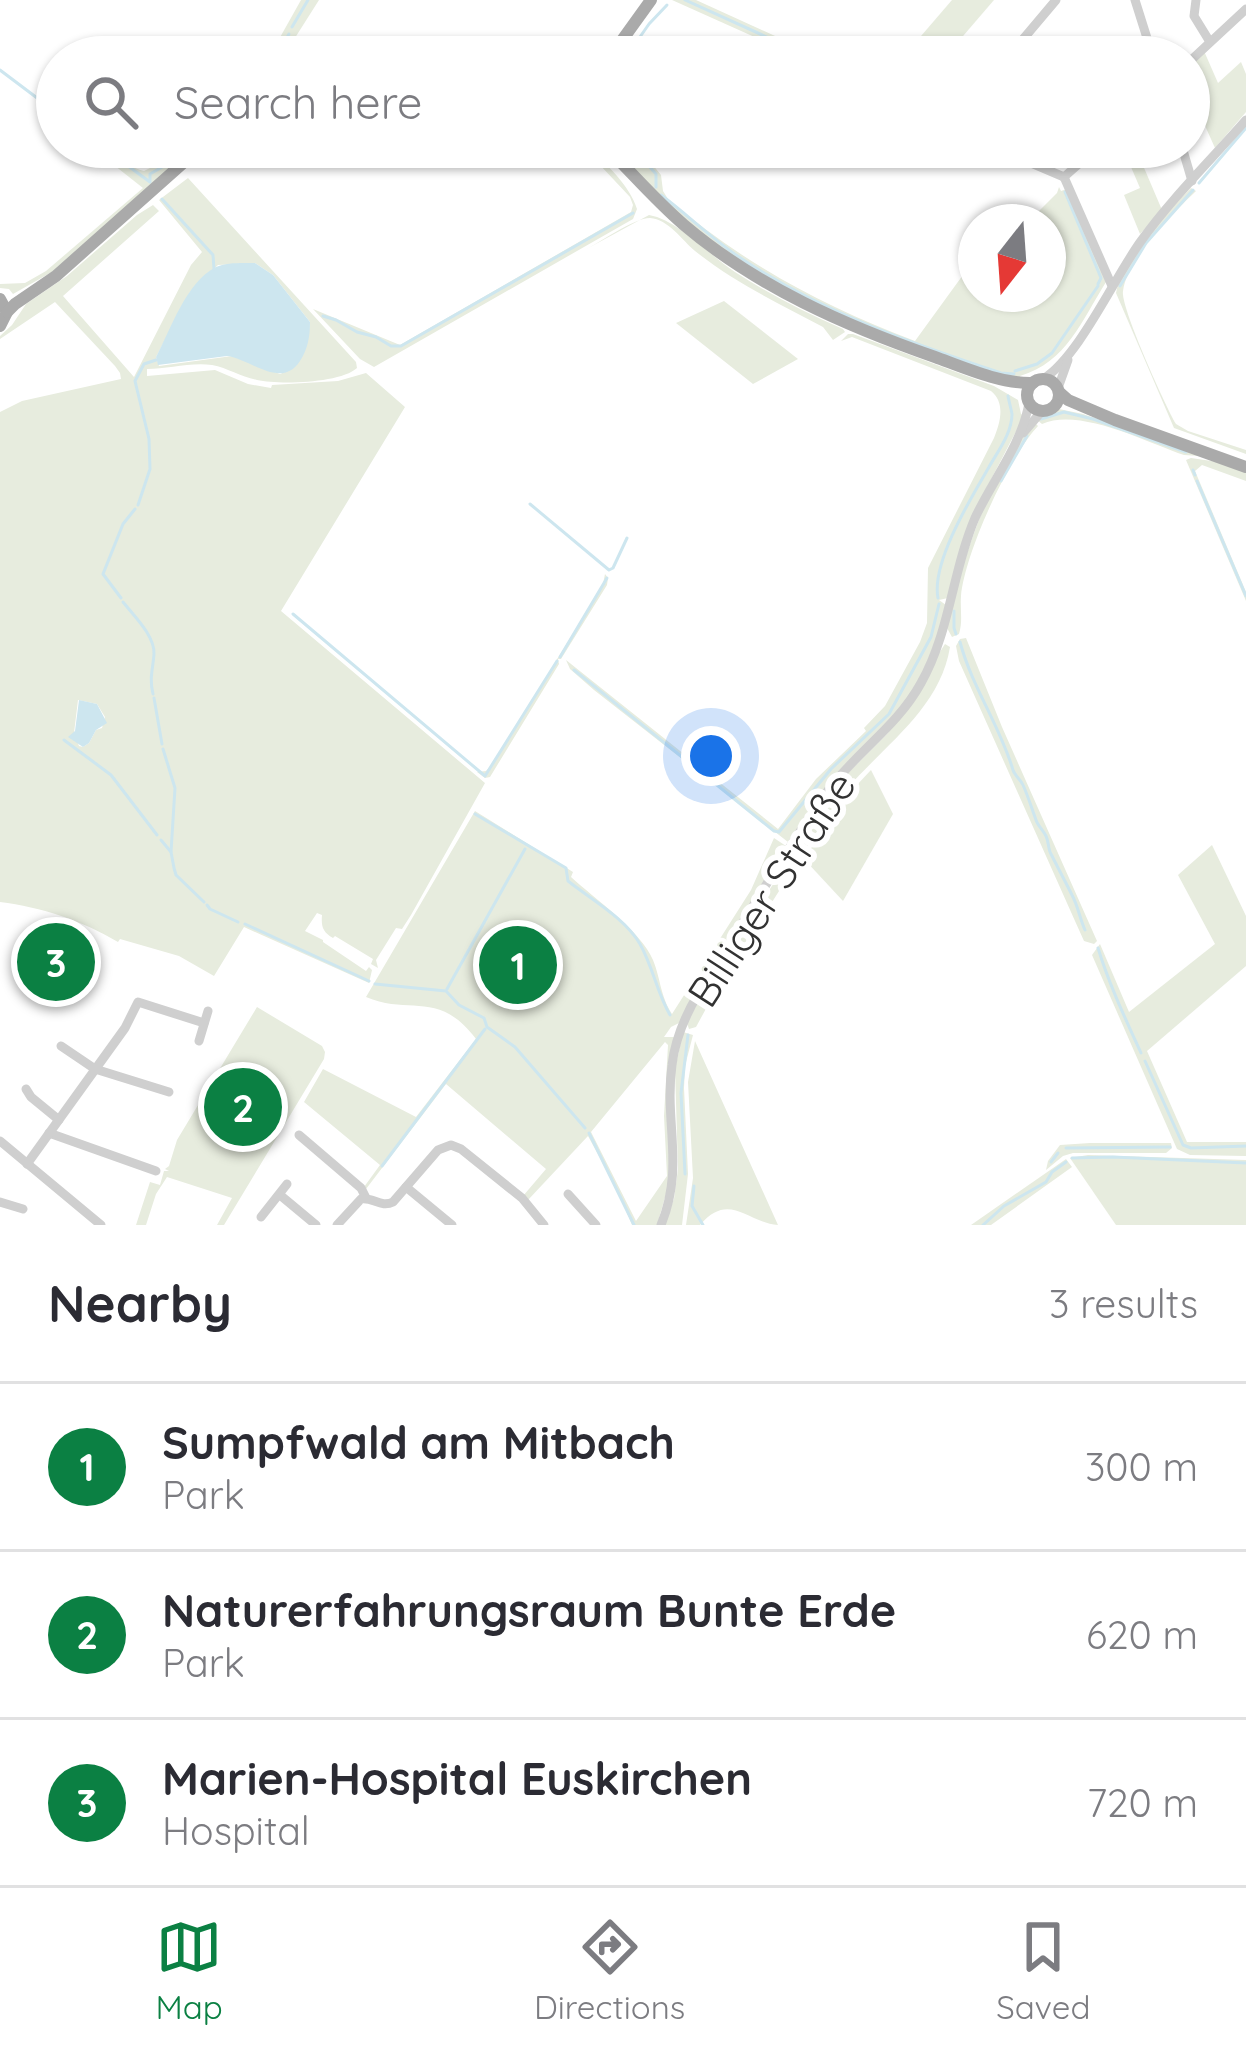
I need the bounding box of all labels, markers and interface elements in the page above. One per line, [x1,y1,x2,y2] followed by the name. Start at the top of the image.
[36,36,1210,168] search box
[78,69,144,135] icon: search
[174,74,422,130] text: Search here
[958,204,1066,312] north arrow
[681,726,741,786] your location
[675,762,867,1016] street label: Billiger Straße
[17,917,95,1007] pin: 3
[479,920,557,1010] pin: 1
[204,1062,282,1152] pin: 2
[48,1271,232,1335] text: Nearby
[1049,1279,1198,1328] text: 3 results
[162,1414,675,1470] text: Sumpfwald am Mitbach
[79,1442,95,1491] text: 1
[1085,1442,1198,1491] text: 300 m
[162,1470,245,1519] text: Park
[162,1582,896,1638] text: Naturerfahrungsraum Bunte Erde
[76,1610,98,1659] text: 2
[1086,1610,1198,1659] text: 620 m
[162,1638,245,1687] text: Park
[162,1750,752,1806] text: Marien-Hospital Euskirchen
[77,1778,97,1827] text: 3
[1087,1778,1198,1827] text: 720 m
[162,1806,310,1855] text: Hospital
[156,1914,223,2027] tab: Map
[534,1914,685,2027] tab: Directions
[996,1914,1090,2027] tab: Saved

